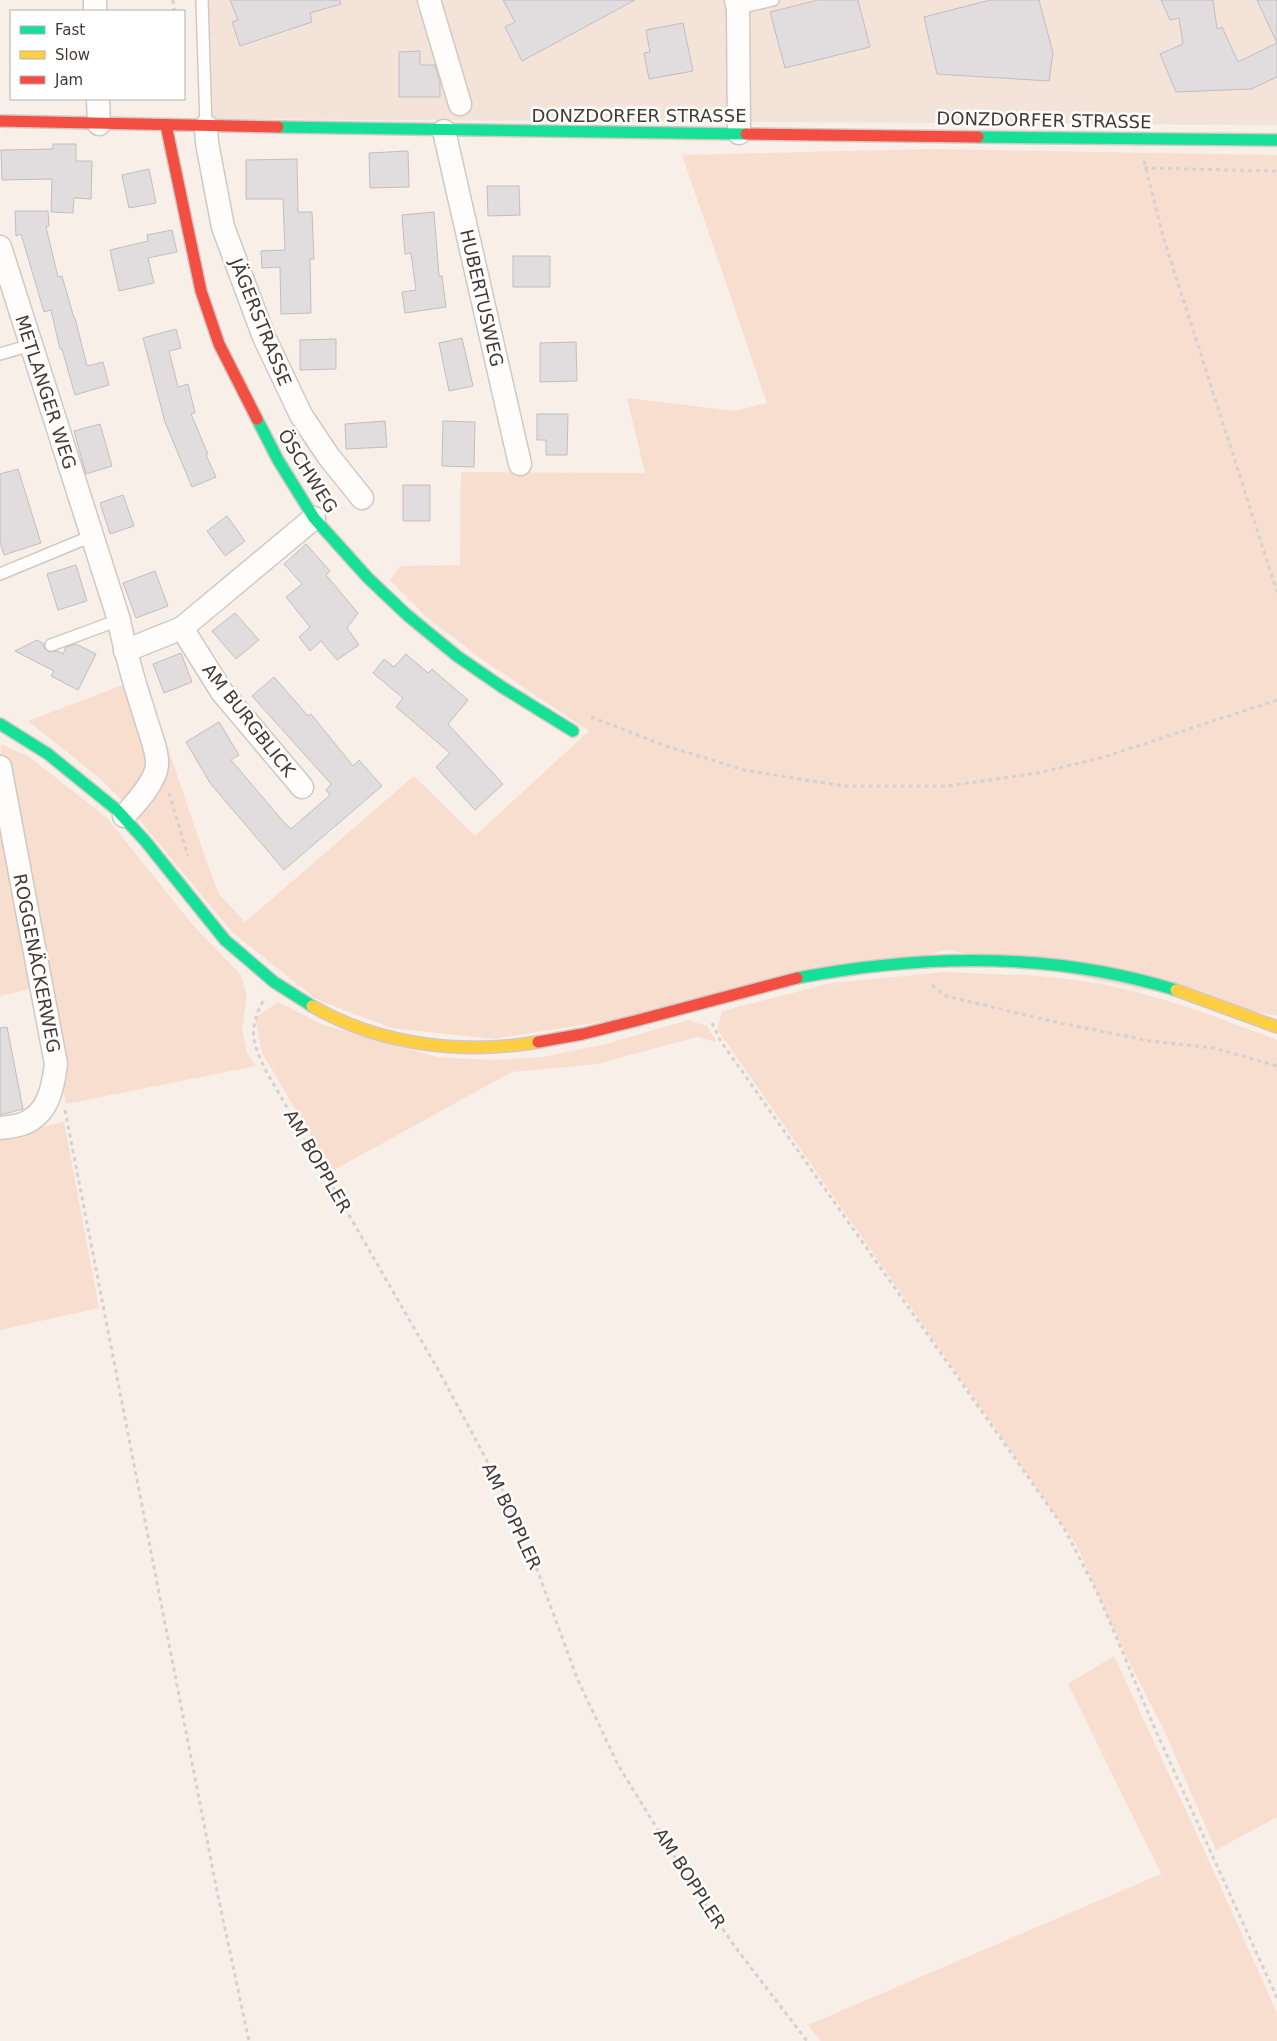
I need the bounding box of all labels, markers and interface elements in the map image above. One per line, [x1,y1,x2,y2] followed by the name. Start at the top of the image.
[10,10,185,100] legend
[55,21,85,39] text: Fast
[55,46,90,64] text: Slow
[54,71,83,89] text: Jam
[531,105,747,126] street label: DONZDORFER STRASSE
[936,108,1152,132] street label: DONZDORFER STRASSE
[456,227,508,369] street label: HUBERTUSWEG
[225,254,296,389] street label: JÄGERSTRASSE
[11,312,81,472] street label: METLANGER WEG
[274,425,342,517] street label: ÖSCHWEG
[198,659,300,782] street label: AM BURGBLICK
[9,872,65,1054] street label: ROGGENÄCKERWEG
[280,1106,356,1216] street label: AM BOPPLER
[478,1459,546,1573] street label: AM BOPPLER
[650,1824,730,1932] street label: AM BOPPLER

